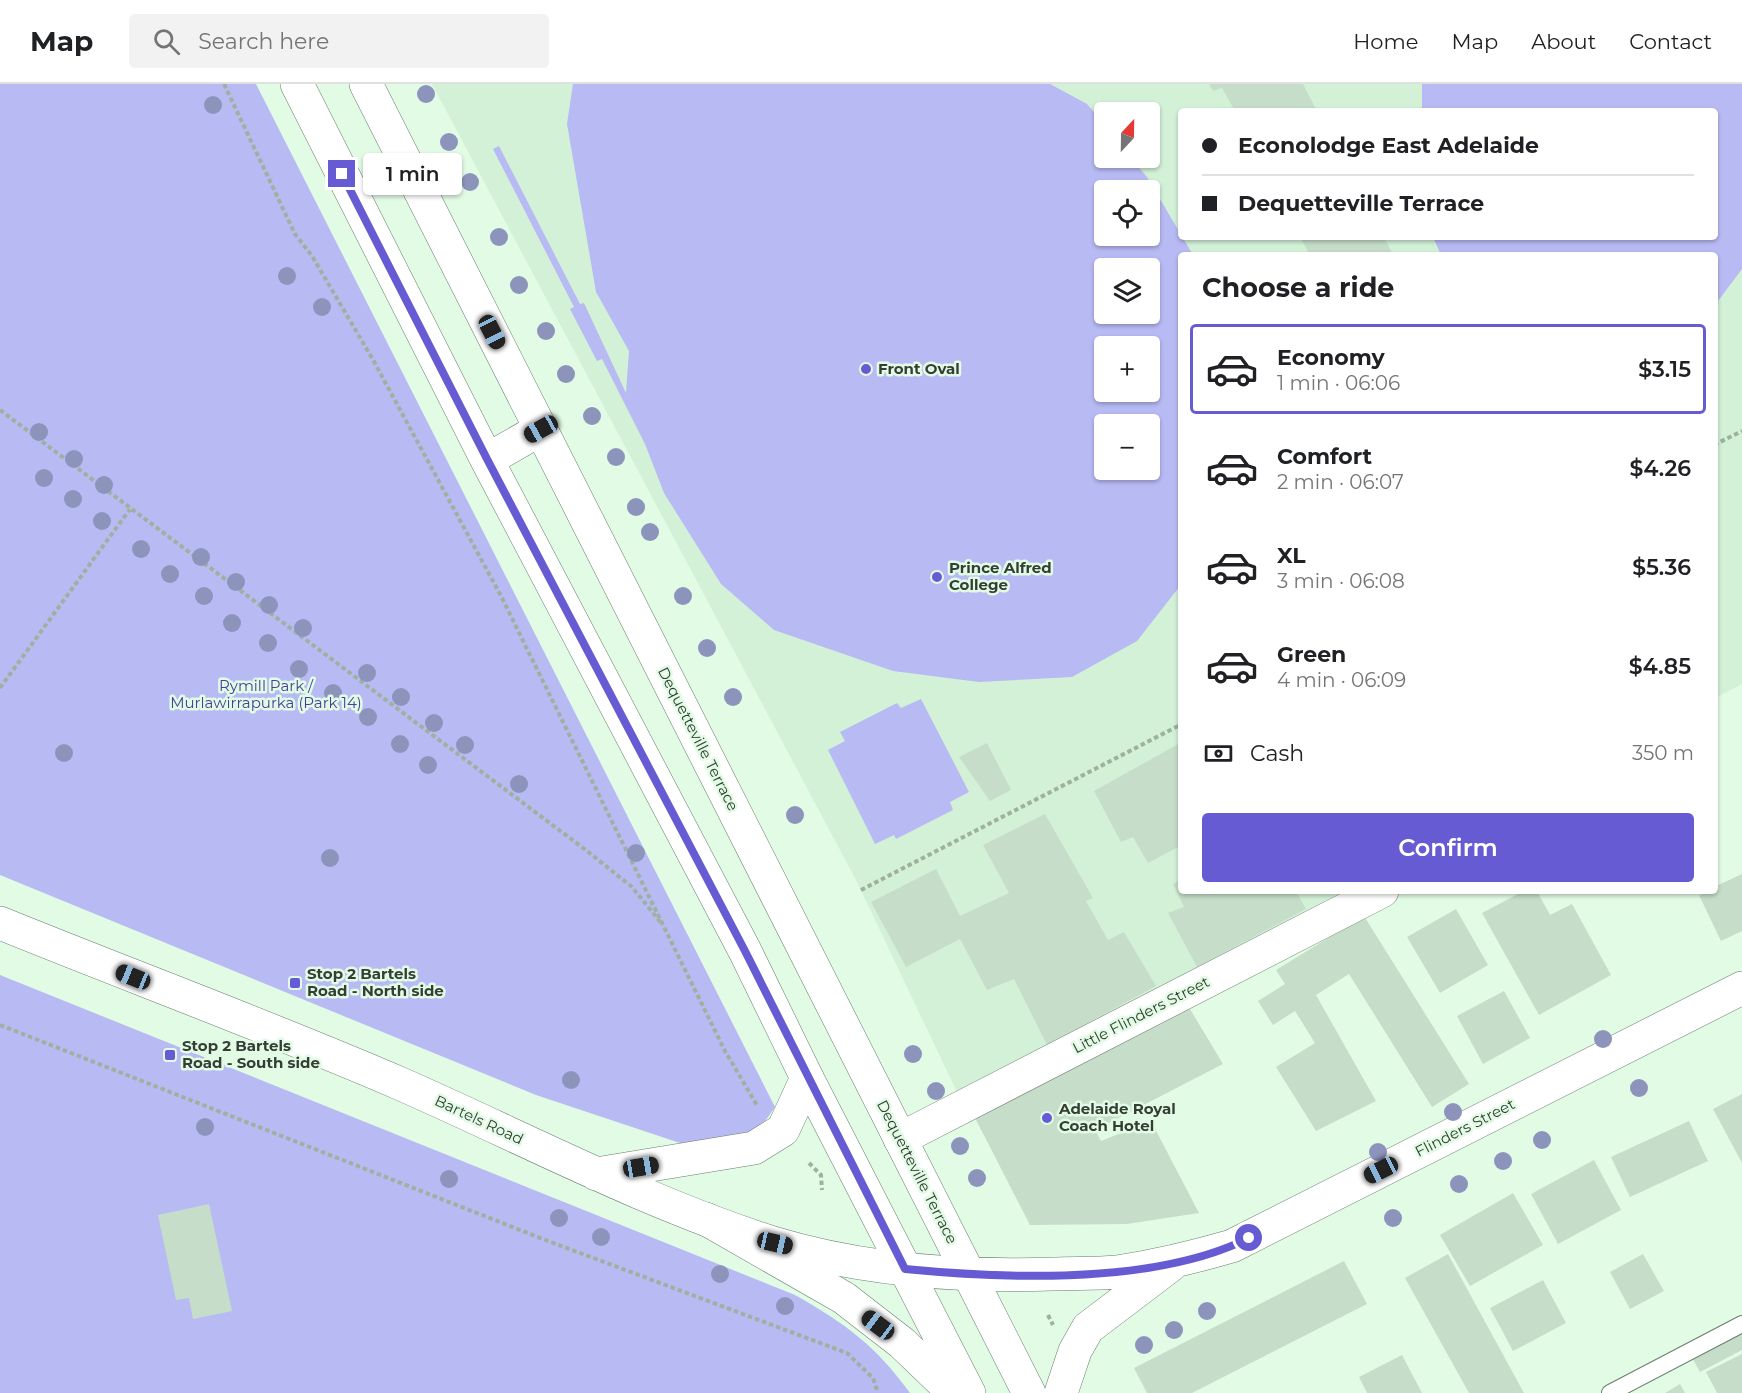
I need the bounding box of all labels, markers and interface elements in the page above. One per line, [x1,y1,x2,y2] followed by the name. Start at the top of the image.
[129,14,549,68] search box
[30,24,93,58] text: Map
[150,25,183,58] icon: search
[198,28,329,55] text: Search here
[1353,29,1418,54] text: Home
[1451,29,1498,54] text: Map
[1531,29,1596,54] text: About
[1629,29,1712,54] text: Contact
[1094,102,1160,168] north arrow
[1094,102,1160,480] map controls
[1238,132,1539,159] text: Econolodge East Adelaide
[363,153,462,195] callout: 1 min
[328,160,355,187] route end
[386,162,439,186] text: 1 min
[1094,180,1160,246] button: locate
[1238,190,1484,217] text: Dequetteville Terrace
[1094,258,1160,324] button: layers
[1202,271,1394,304] text: Choose a ride
[476,312,508,352] car
[1094,336,1160,402] button: +
[1205,342,1259,396] icon: car
[1277,344,1385,371] text: Economy
[1638,356,1691,383] text: $3.15
[878,359,960,378] place label: Front Oval
[859,362,873,376] marker: Front Oval
[1277,371,1400,395] text: 1 min · 06:06
[521,412,561,446] car
[1094,414,1160,480] button: −
[1205,441,1259,495] icon: car
[1277,443,1372,470] text: Comfort
[1629,455,1691,482] text: $4.26
[1277,470,1404,494] text: 2 min · 06:07
[1205,540,1259,594] icon: car
[1277,542,1306,569] text: XL
[1632,554,1691,581] text: $5.36
[949,558,1052,594] place label: Prince Alfred College
[1277,569,1405,593] text: 3 min · 06:08
[930,570,944,584] marker: Prince Alfred College
[1205,639,1259,693] icon: car
[1277,641,1346,668] text: Green
[1629,653,1691,680] text: $4.85
[654,664,743,814] street label: Dequetteville Terrace
[1277,668,1406,692] text: 4 min · 06:09
[170,676,362,712] park label: Rymill Park / Murlawirrapurka (Park 14)
[1202,737,1235,770] icon: cash
[1250,740,1304,767] text: Cash
[1632,741,1694,765] text: 350 m
[1202,813,1694,882] button: Confirm
[113,962,153,992] car
[307,964,444,1000] place label: Stop 2 Bartels Road - North side
[1069,972,1212,1057] street label: Little Flinders Street
[288,976,302,990] marker: Stop 2 Bartels Road - North side
[182,1036,320,1072] place label: Stop 2 Bartels Road - South side
[163,1048,177,1062] marker: Stop 2 Bartels Road - South side
[432,1091,527,1148] street label: Bartels Road
[1412,1094,1518,1161] street label: Flinders Street
[873,1097,962,1247] street label: Dequetteville Terrace
[1058,1099,1176,1135] place label: Adelaide Royal Coach Hotel
[1040,1111,1054,1125] marker: Adelaide Royal Coach Hotel
[1361,1154,1401,1186] car
[622,1155,660,1179] car
[1235,1224,1262,1251] route start
[755,1230,795,1256] car
[858,1307,898,1343] car

